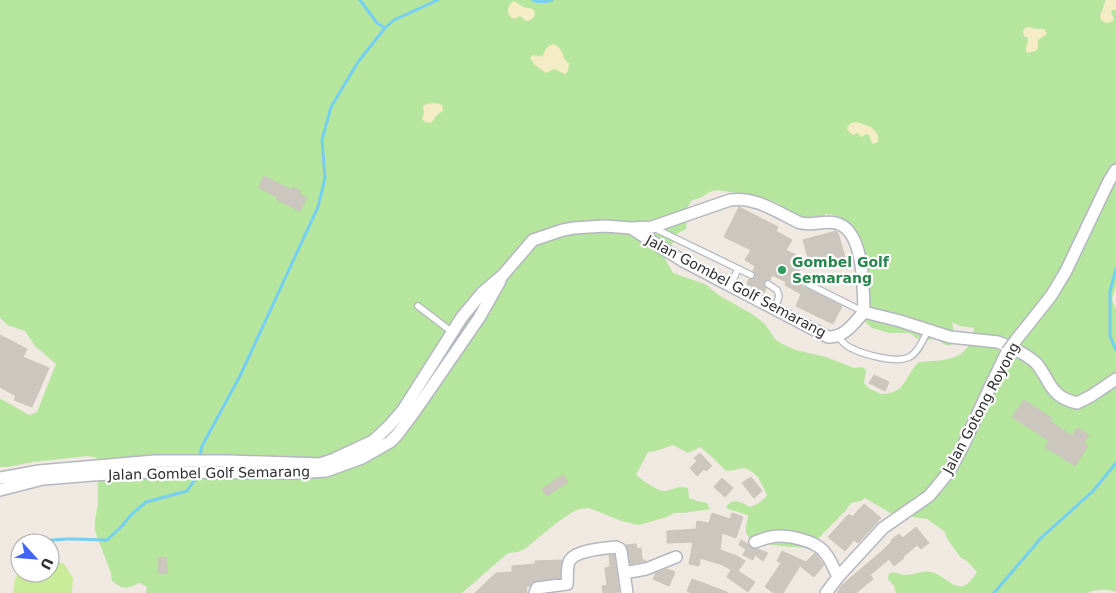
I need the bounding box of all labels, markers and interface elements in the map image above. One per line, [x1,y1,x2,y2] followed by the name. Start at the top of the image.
[642,231,829,340] street label: Jalan Gombel Golf Semarang
[792,254,890,286] place label: Gombel Golf Semarang
[776,264,788,276] marker: Gombel Golf Semarang
[939,340,1022,477] street label: Jalan Gotong Royong
[107,463,310,483] street label: Jalan Gombel Golf Semarang
[10,533,60,583] north arrow
[37,555,56,572] text: U

